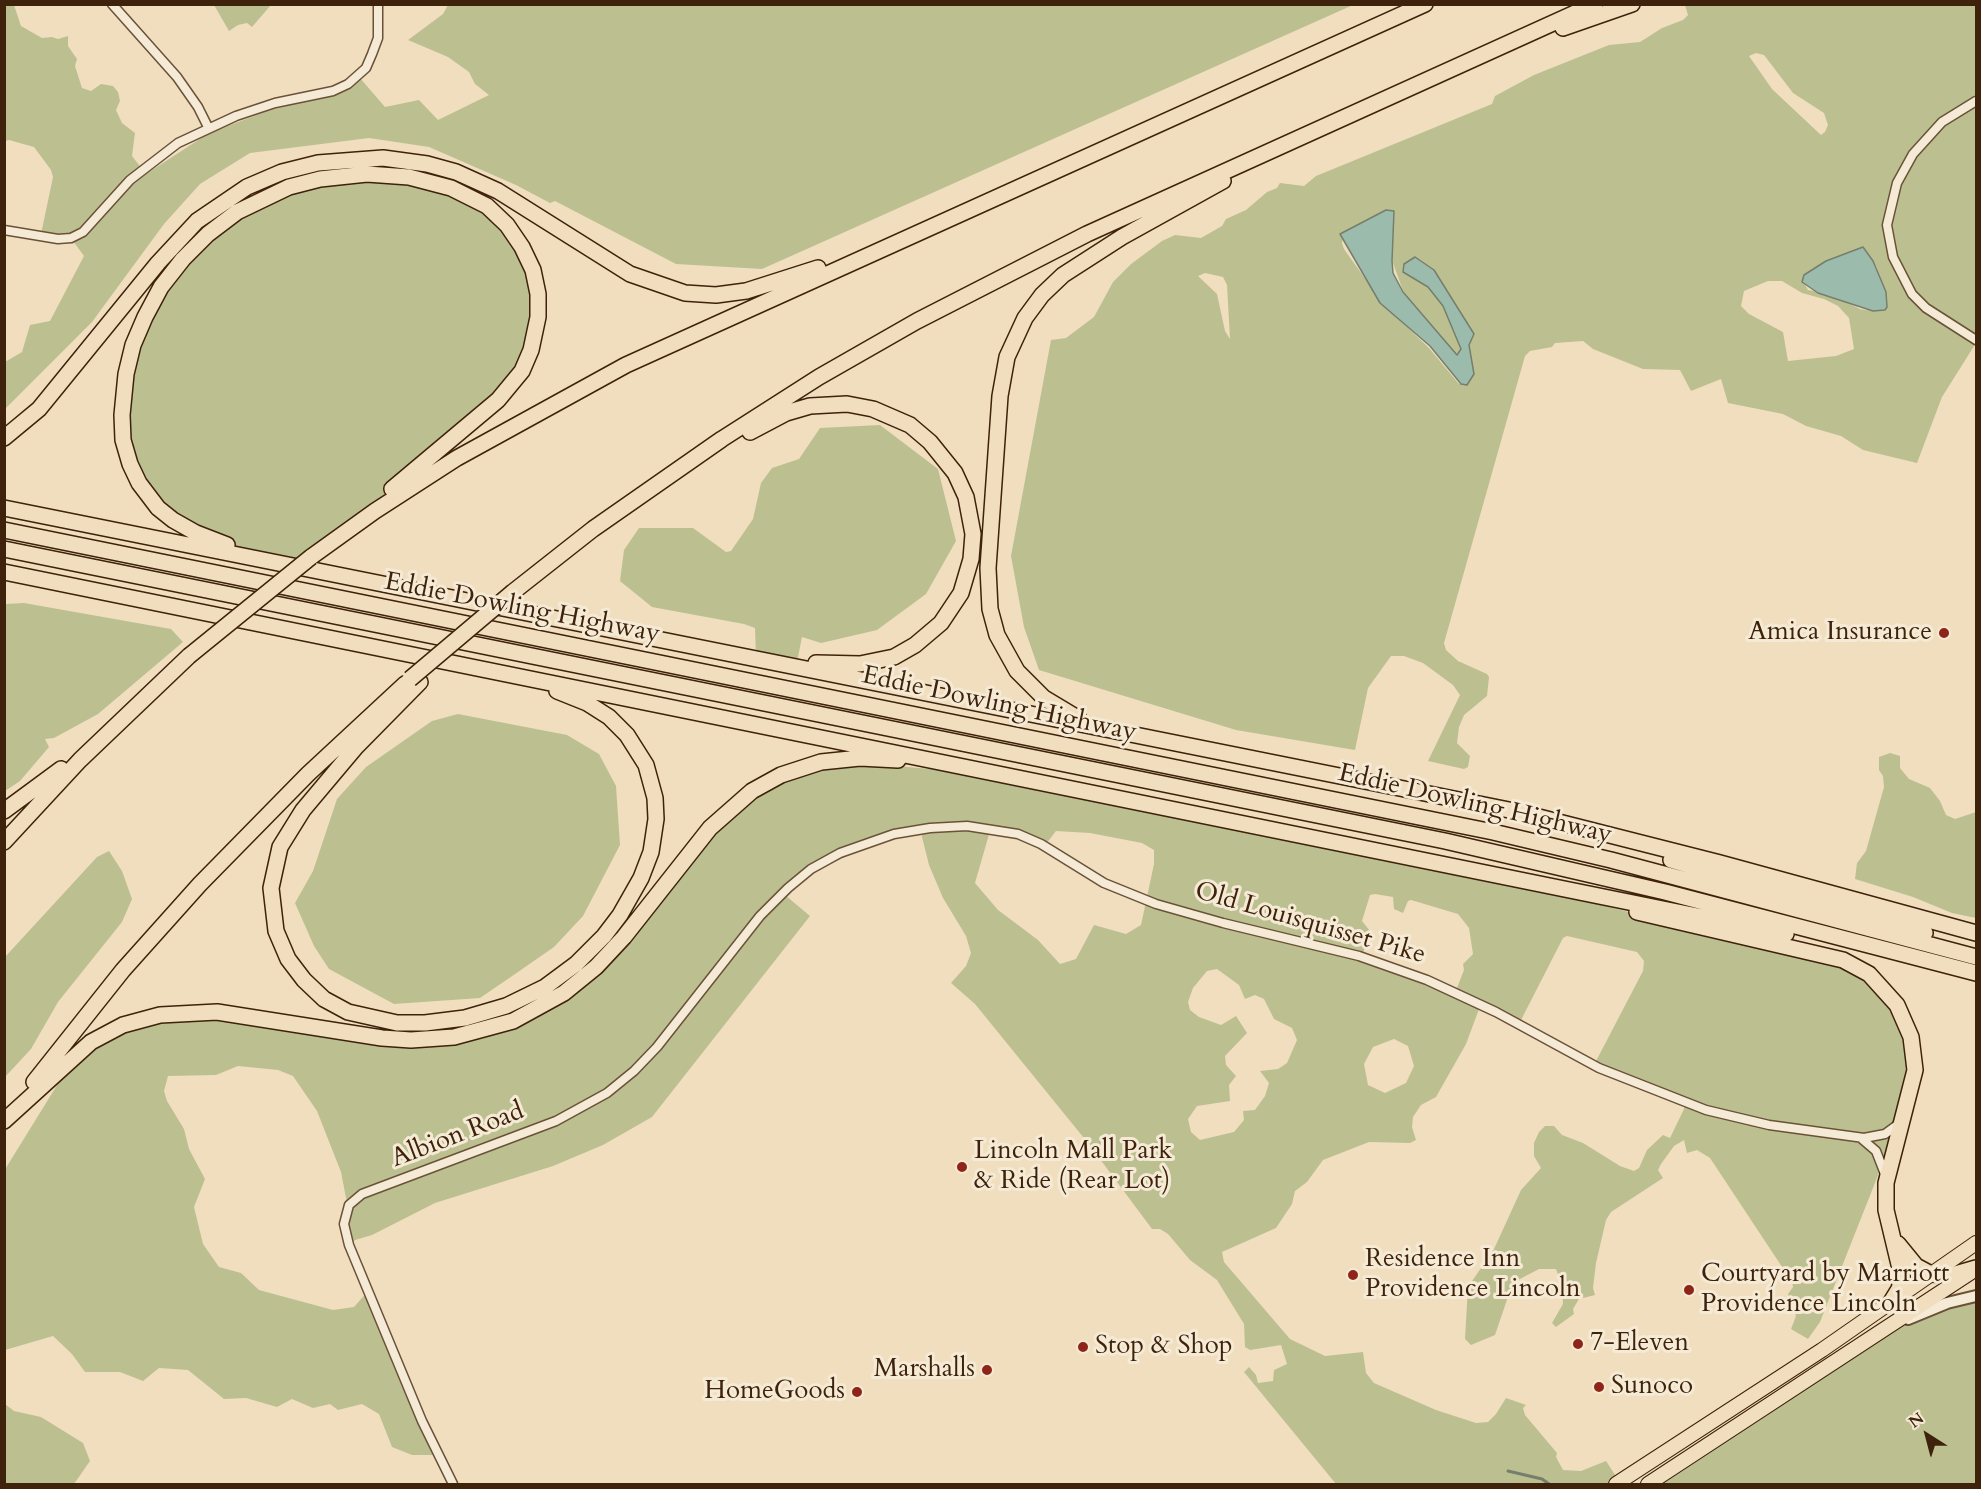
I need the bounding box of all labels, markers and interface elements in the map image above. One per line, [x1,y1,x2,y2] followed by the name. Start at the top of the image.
[382,567,662,651] street label: Eddie Dowling Highway
[1748,617,1932,649] place label: Amica Insurance
[1937,626,1951,640] marker: Amica Insurance
[859,661,1139,749] street label: Eddie Dowling Highway
[1335,758,1615,852] street label: Eddie Dowling Highway
[1191,876,1429,972] street label: Old Louisquisset Pike
[387,1096,529,1176] street label: Albion Road
[974,1136,1172,1198] place label: Lincoln Mall Park & Ride (Rear Lot)
[955,1160,969,1174] marker: Lincoln Mall Park & Ride (Rear Lot)
[1365,1244,1581,1306] place label: Residence Inn Providence Lincoln
[1701,1259,1949,1320] place label: Courtyard by Marriott Providence Lincoln
[1346,1268,1360,1282] marker: Residence Inn Providence Lincoln
[1682,1283,1696,1297] marker: Courtyard by Marriott Providence Lincoln
[1590,1328,1689,1360] place label: 7-Eleven
[1095,1331,1233,1363] place label: Stop & Shop
[1571,1337,1585,1351] marker: 7-Eleven
[1076,1340,1090,1354] marker: Stop & Shop
[874,1354,975,1386] place label: Marshalls
[980,1363,994,1377] marker: Marshalls
[1611,1371,1693,1403] place label: Sunoco
[704,1376,845,1408] place label: HomeGoods
[1592,1380,1606,1394] marker: Sunoco
[850,1385,864,1399] marker: HomeGoods
[1897,1405,1957,1465] north arrow
[1904,1407,1928,1433] text: N

